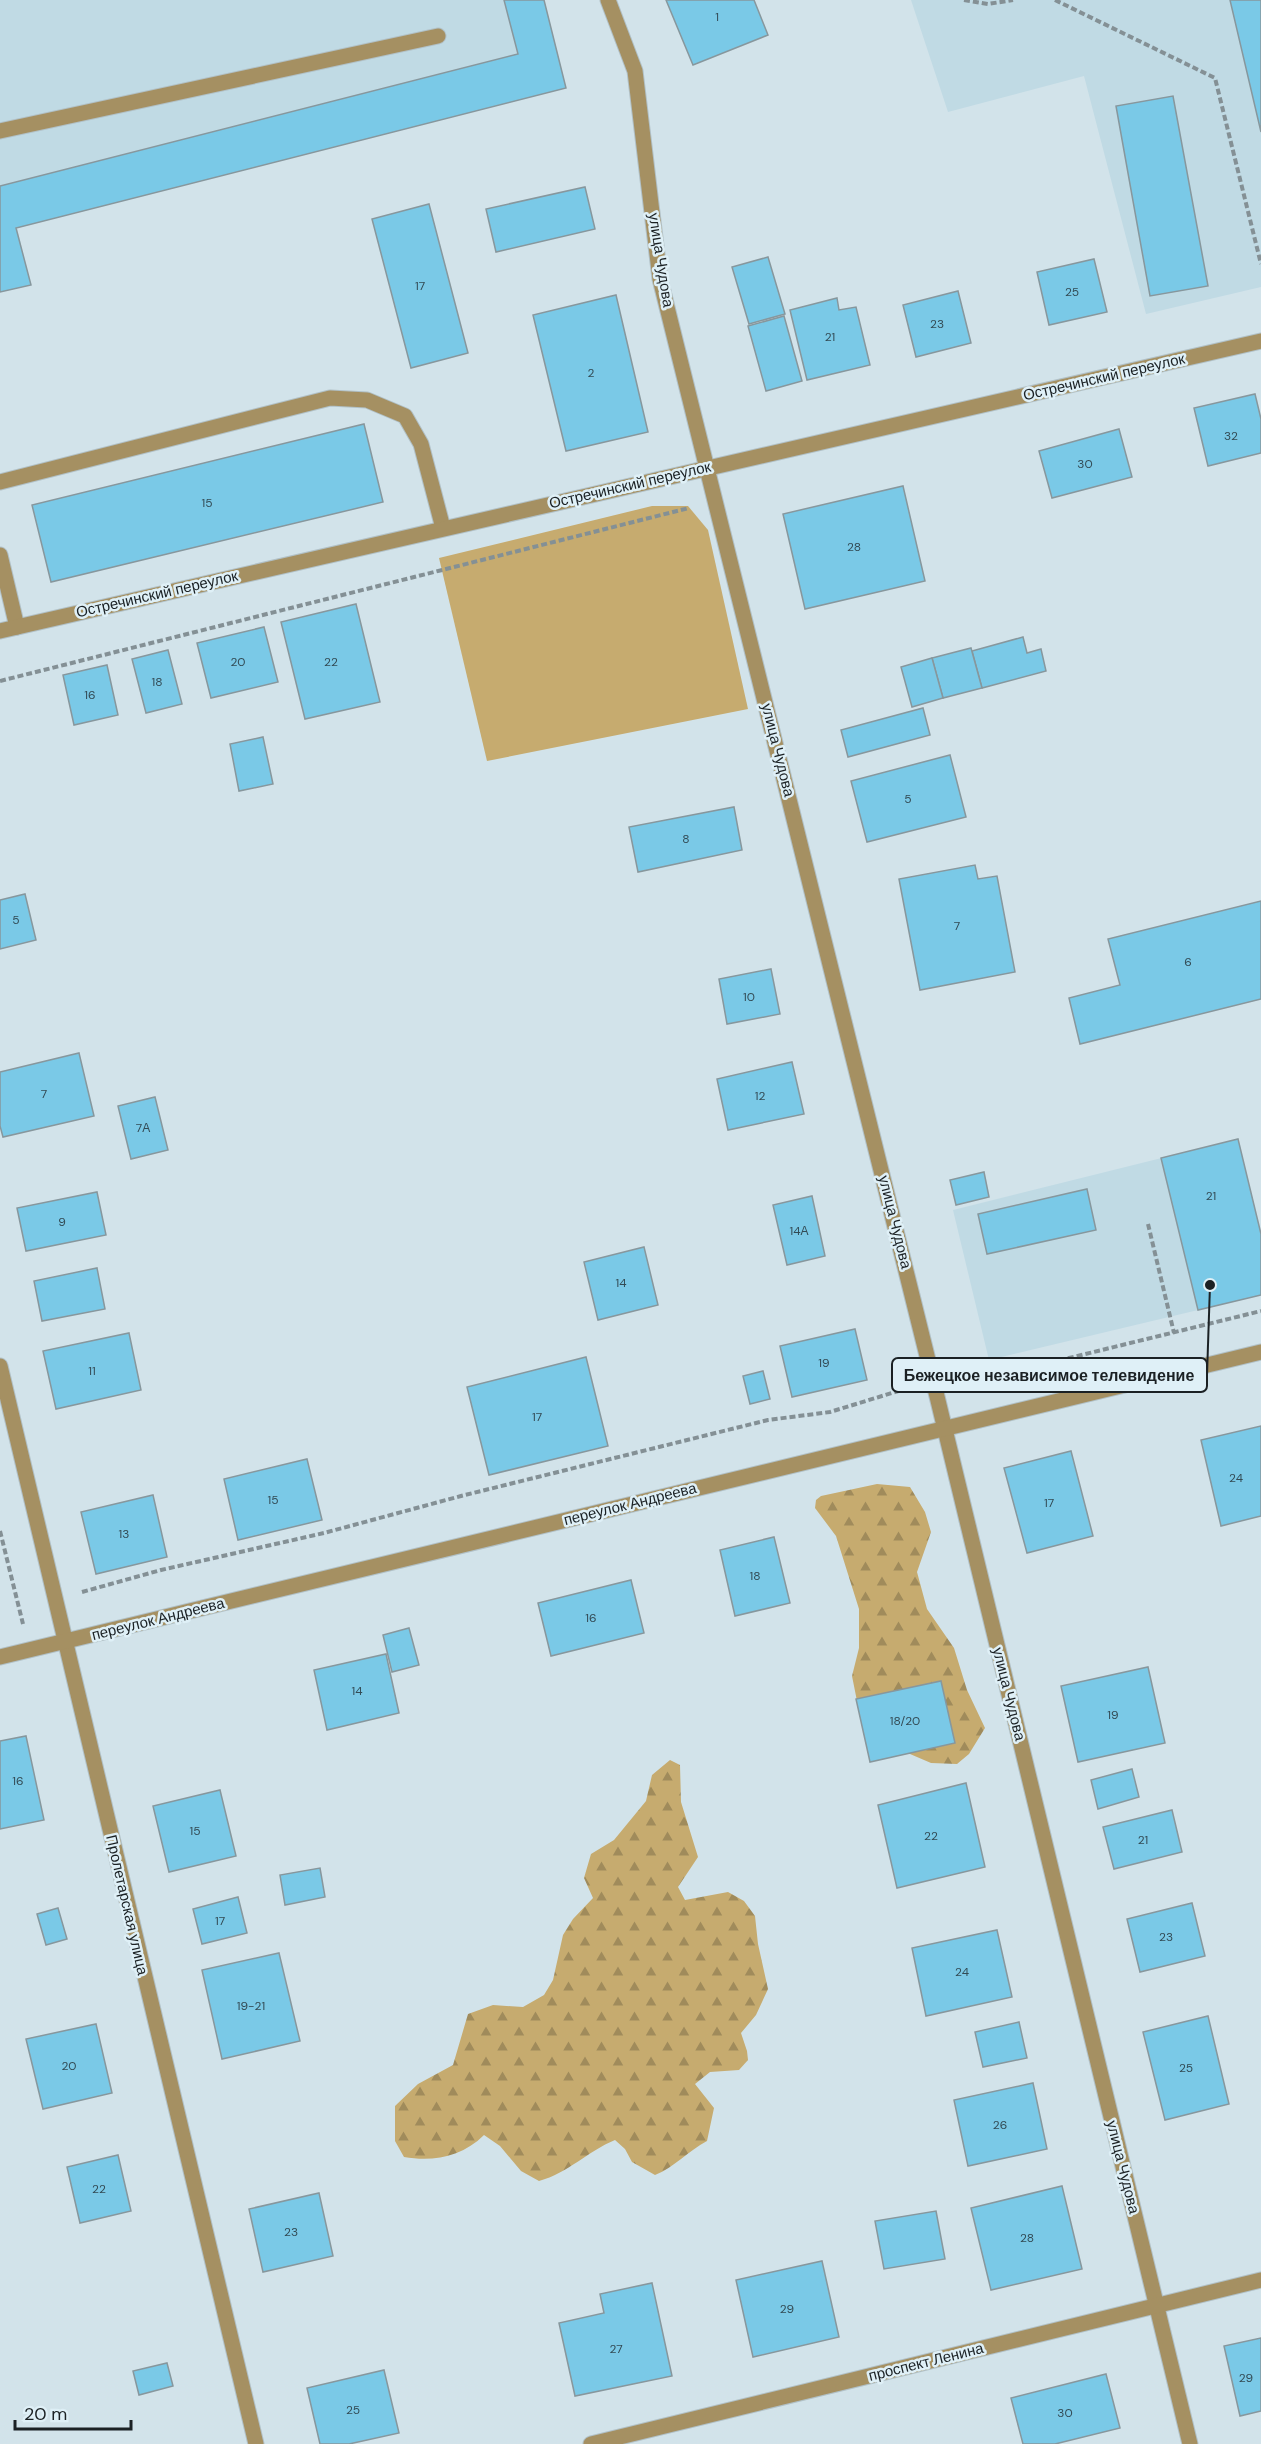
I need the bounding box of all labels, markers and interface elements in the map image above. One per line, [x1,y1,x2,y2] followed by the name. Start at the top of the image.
[715,9,719,25] house number: 1
[644,211,678,309] street label: улица Чудова
[415,278,425,294] house number: 17
[1065,284,1079,300] house number: 25
[930,316,944,332] house number: 23
[825,329,835,345] house number: 21
[1021,349,1187,405] street label: Остречинский переулок
[588,365,595,381] house number: 2
[1224,428,1238,444] house number: 32
[1077,456,1093,472] house number: 30
[547,457,713,513] street label: Остречинский переулок
[201,495,213,511] house number: 15
[847,539,861,555] house number: 28
[74,566,240,622] street label: Остречинский переулок
[230,654,246,670] house number: 20
[324,654,338,670] house number: 22
[151,674,163,690] house number: 18
[84,687,96,703] house number: 16
[757,701,799,799] street label: улица Чудова
[904,791,912,807] house number: 5
[682,831,690,847] house number: 8
[12,912,20,928] house number: 5
[954,918,960,934] house number: 7
[1184,954,1192,970] house number: 6
[743,989,755,1005] house number: 10
[41,1086,47,1102] house number: 7
[755,1088,765,1104] house number: 12
[136,1120,150,1136] house number: 7А
[874,1173,916,1271] street label: улица Чудова
[1206,1188,1216,1204] house number: 21
[58,1214,66,1230] house number: 9
[789,1223,809,1239] house number: 14А
[615,1275,627,1291] house number: 14
[818,1355,830,1371] house number: 19
[892,1358,1207,1392] callout: Бежецкое независимое телевидение
[88,1363,96,1379] house number: 11
[904,1365,1194,1386] text: Бежецкое независимое телевидение
[532,1409,542,1425] house number: 17
[1229,1470,1243,1486] house number: 24
[562,1478,699,1530] street label: переулок Андреева
[267,1492,279,1508] house number: 15
[1044,1495,1054,1511] house number: 17
[119,1526,129,1542] house number: 13
[749,1568,761,1584] house number: 18
[90,1593,227,1645] street label: переулок Андреева
[585,1610,597,1626] house number: 16
[988,1645,1030,1743] street label: улица Чудова
[351,1683,363,1699] house number: 14
[1107,1707,1119,1723] house number: 19
[890,1713,920,1729] house number: 18/20
[12,1773,24,1789] house number: 16
[189,1823,201,1839] house number: 15
[924,1828,938,1844] house number: 22
[1138,1832,1148,1848] house number: 21
[101,1833,153,1978] street label: Пролетарская улица
[215,1913,225,1929] house number: 17
[1159,1929,1173,1945] house number: 23
[955,1964,969,1980] house number: 24
[237,1998,265,2014] house number: 19-21
[61,2058,77,2074] house number: 20
[1179,2060,1193,2076] house number: 25
[993,2117,1007,2133] house number: 26
[1102,2118,1144,2216] street label: улица Чудова
[92,2181,106,2197] house number: 22
[284,2224,298,2240] house number: 23
[1020,2230,1034,2246] house number: 28
[780,2301,794,2317] house number: 29
[866,2338,986,2386] street label: проспект Ленина
[609,2341,623,2357] house number: 27
[1239,2370,1253,2386] house number: 29
[15,2393,130,2431] scale bar
[24,2402,67,2426] text: 20 m
[346,2402,360,2418] house number: 25
[1057,2405,1073,2421] house number: 30

